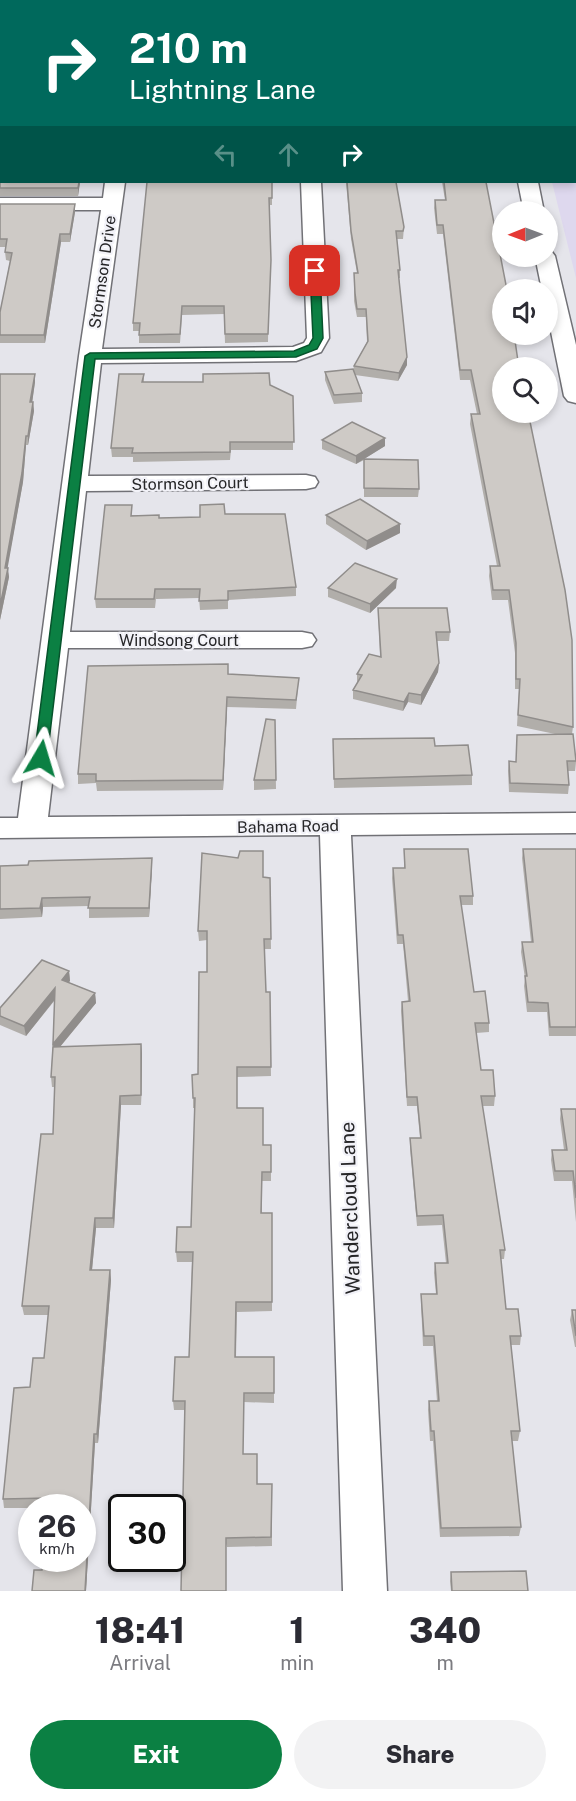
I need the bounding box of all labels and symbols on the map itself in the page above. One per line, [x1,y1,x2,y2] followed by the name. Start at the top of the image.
[492,201,558,267] north arrow
[85,214,120,330] street label: Stormson Drive
[289,245,340,296] pin
[131,473,249,494] street label: Stormson Court
[119,631,239,650] street label: Windsong Court
[9,726,73,790] position arrow
[237,816,339,837] street label: Bahama Road
[335,1121,365,1295] street label: Wandercloud Lane
[108,1494,186,1572] speed limit sign: 30

